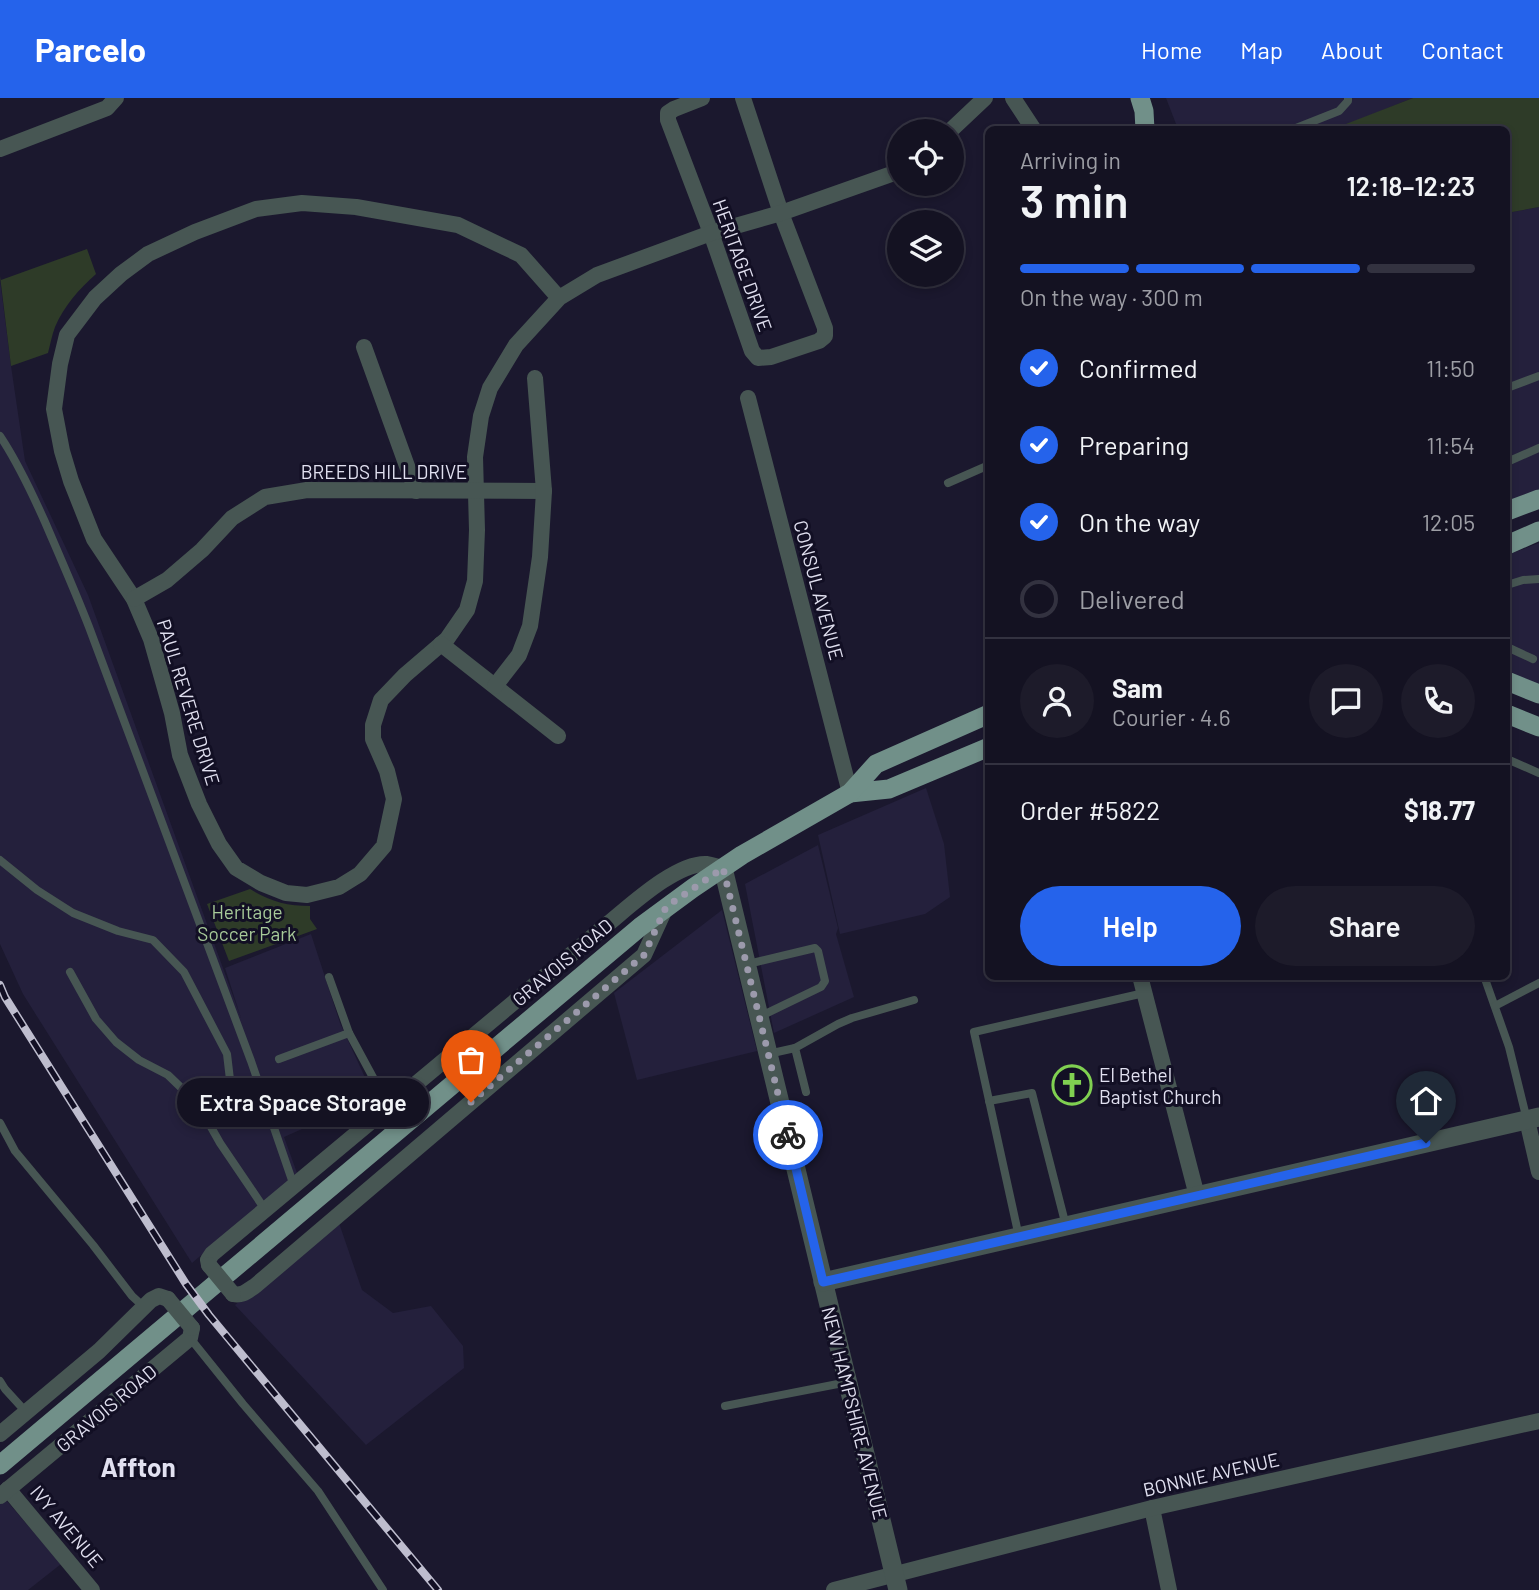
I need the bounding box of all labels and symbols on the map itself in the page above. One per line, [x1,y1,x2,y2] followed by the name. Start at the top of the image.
[708,196,778,334] street label: HERITAGE DRIVE
[301,460,467,483] street label: BREEDS HILL DRIVE
[789,518,849,662] street label: CONSUL AVENUE
[153,616,225,788] street label: PAUL REVERE DRIVE
[197,900,297,945] park label: Heritage Soccer Park
[507,913,617,1011] street label: GRAVOIS ROAD
[441,1030,501,1102] pin
[1099,1063,1222,1108] place label: El Bethel Baptist Church
[1051,1064,1093,1106] church icon: El Bethel Baptist Church
[1396,1071,1456,1143] pin
[177,1077,429,1126] callout: Extra Space Storage
[753,1100,823,1170] courier
[817,1304,893,1522] street label: NEW HAMPSHIRE AVENUE
[51,1359,161,1457] street label: GRAVOIS ROAD
[1141,1447,1281,1501] street label: BONNIE AVENUE
[100,1451,176,1482] district label: Affton
[26,1480,108,1572] street label: IVY AVENUE

